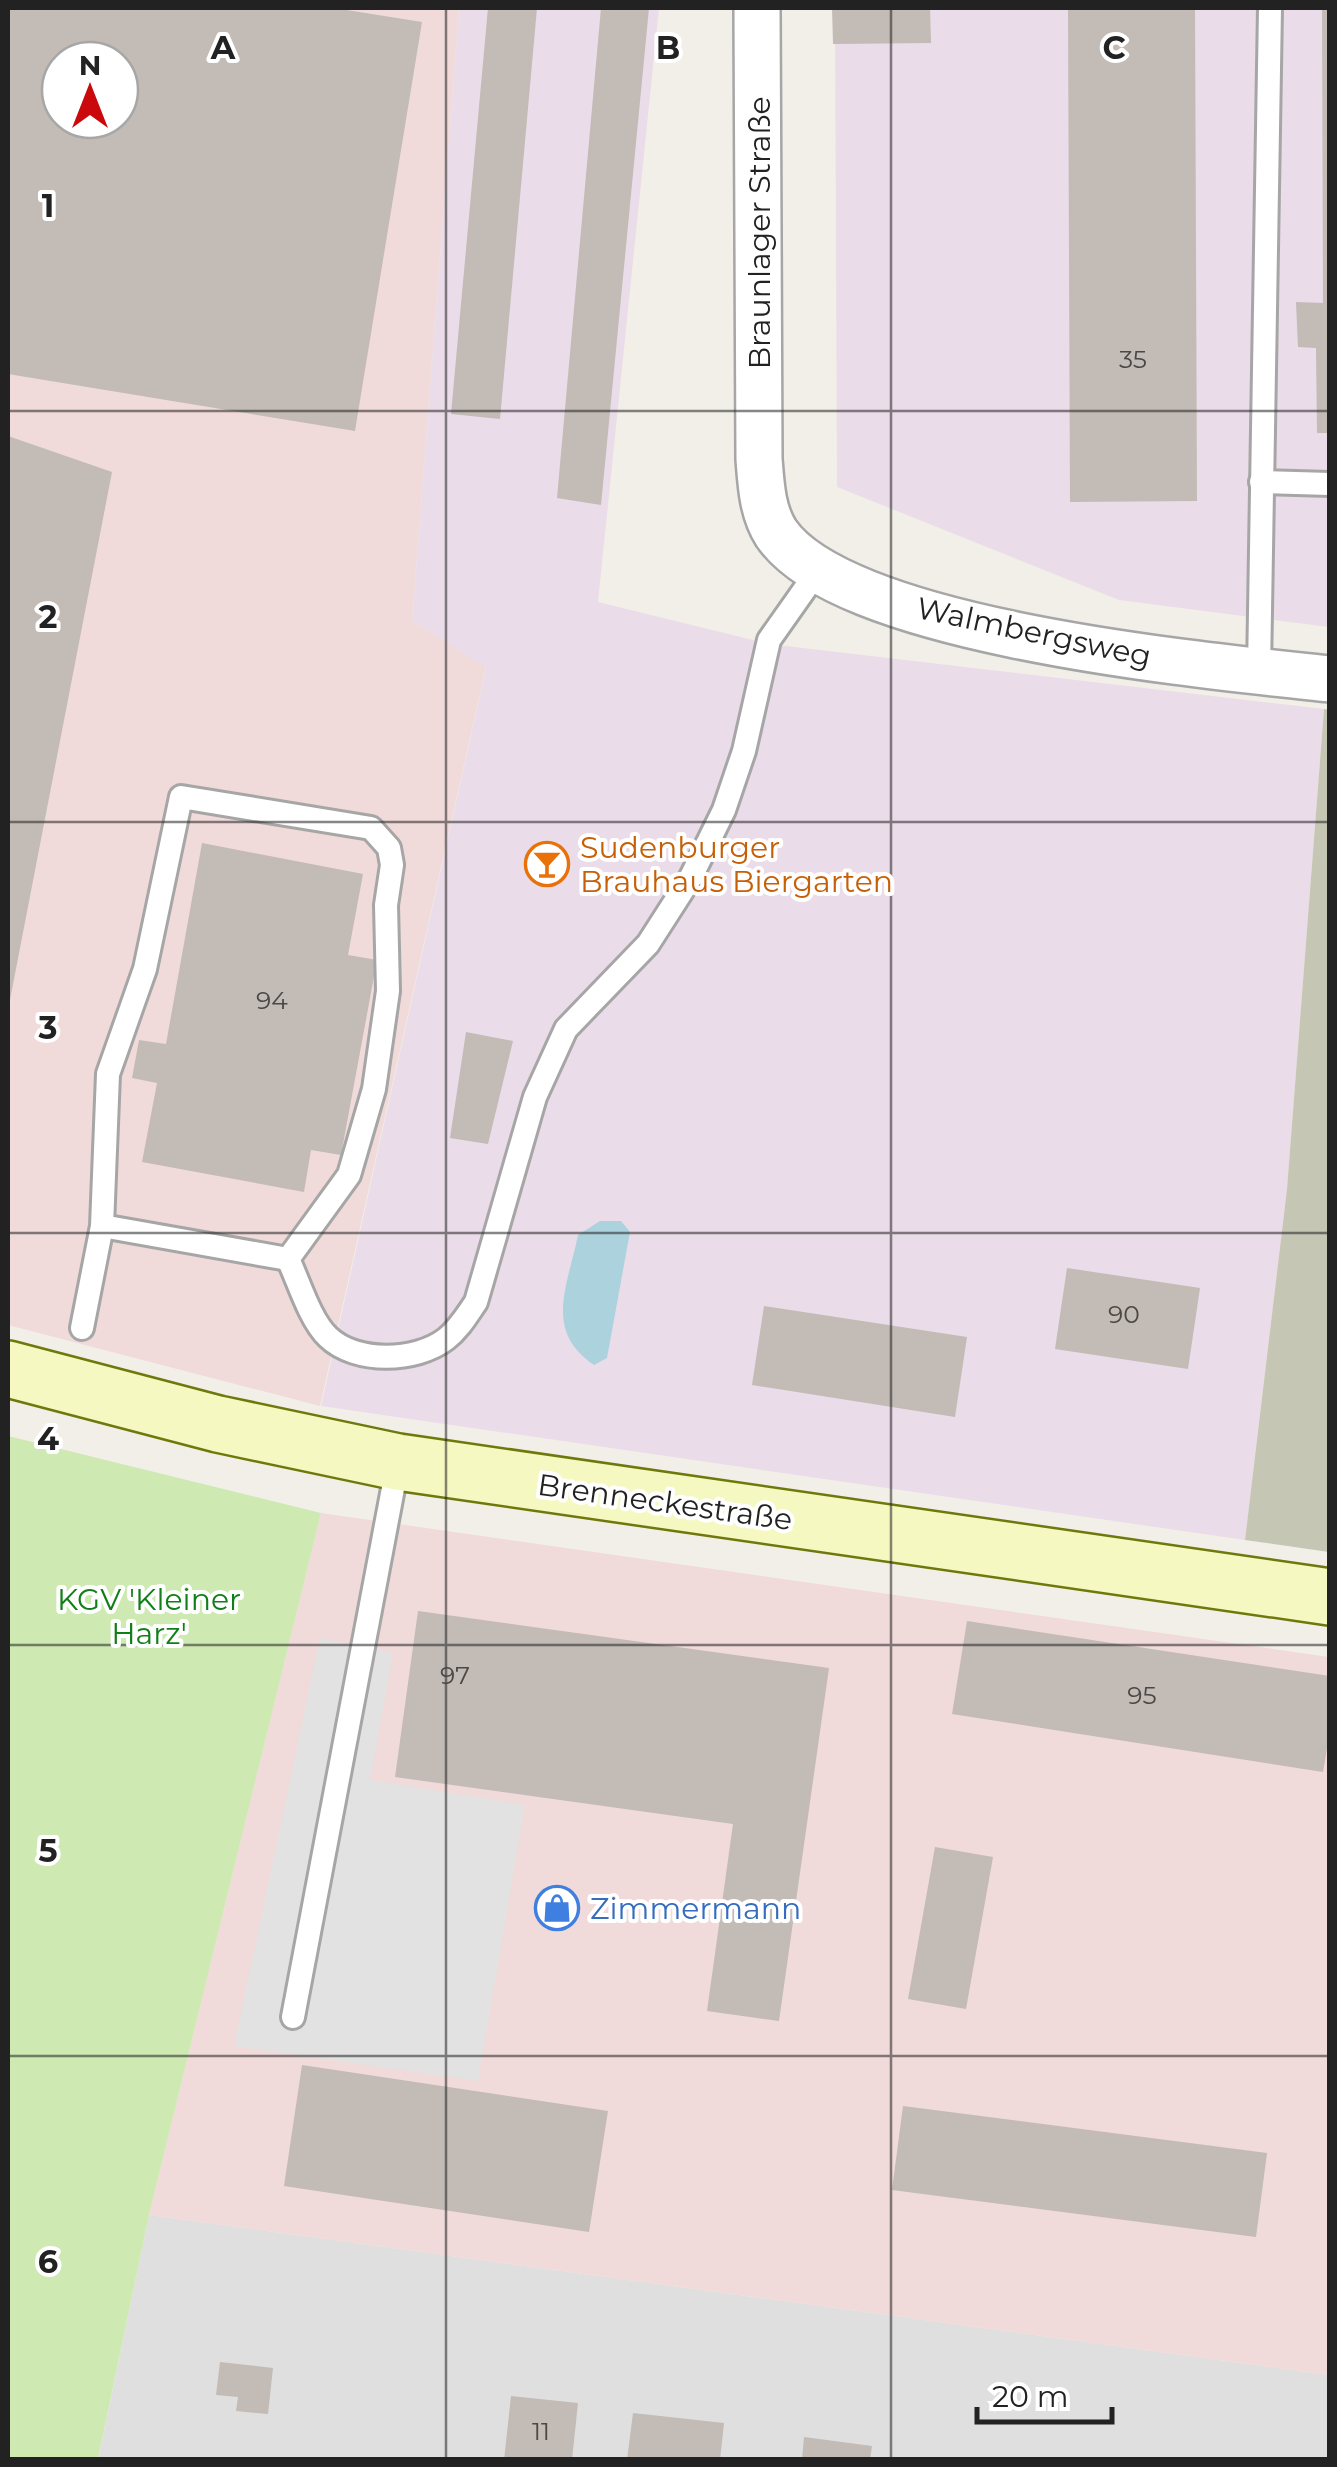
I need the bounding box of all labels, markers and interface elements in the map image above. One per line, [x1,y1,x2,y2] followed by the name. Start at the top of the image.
[210,28,236,67] text: A
[656,28,680,67] text: B
[1102,28,1126,67] text: C
[40,40,140,140] north arrow
[79,48,101,82] text: N
[741,96,778,370] street label: Braunlager Straße
[42,186,54,225] text: 1
[1119,344,1147,374] house number: 35
[913,589,1155,675] street label: Walmbergsweg
[39,597,57,636] text: 2
[580,829,893,900] place label: Sudenburger Brauhaus Biergarten
[524,841,570,887] bar icon: Sudenburger Brauhaus Biergarten
[256,985,288,1015] house number: 94
[38,1008,57,1047] text: 3
[1108,1299,1140,1329] house number: 90
[37,1419,59,1458] text: 4
[535,1466,795,1538] street label: Brenneckestraße
[57,1581,241,1652] park label: KGV 'Kleiner Harz'
[440,1660,470,1690] house number: 97
[1127,1680,1157,1710] house number: 95
[38,1831,58,1870] text: 5
[534,1885,580,1931] shop icon: Zimmermann
[590,1890,801,1927] place label: Zimmermann
[38,2242,58,2281] text: 6
[977,2362,1112,2424] scale bar
[992,2378,1069,2415] text: 20 m
[532,2416,550,2446] house number: 11

